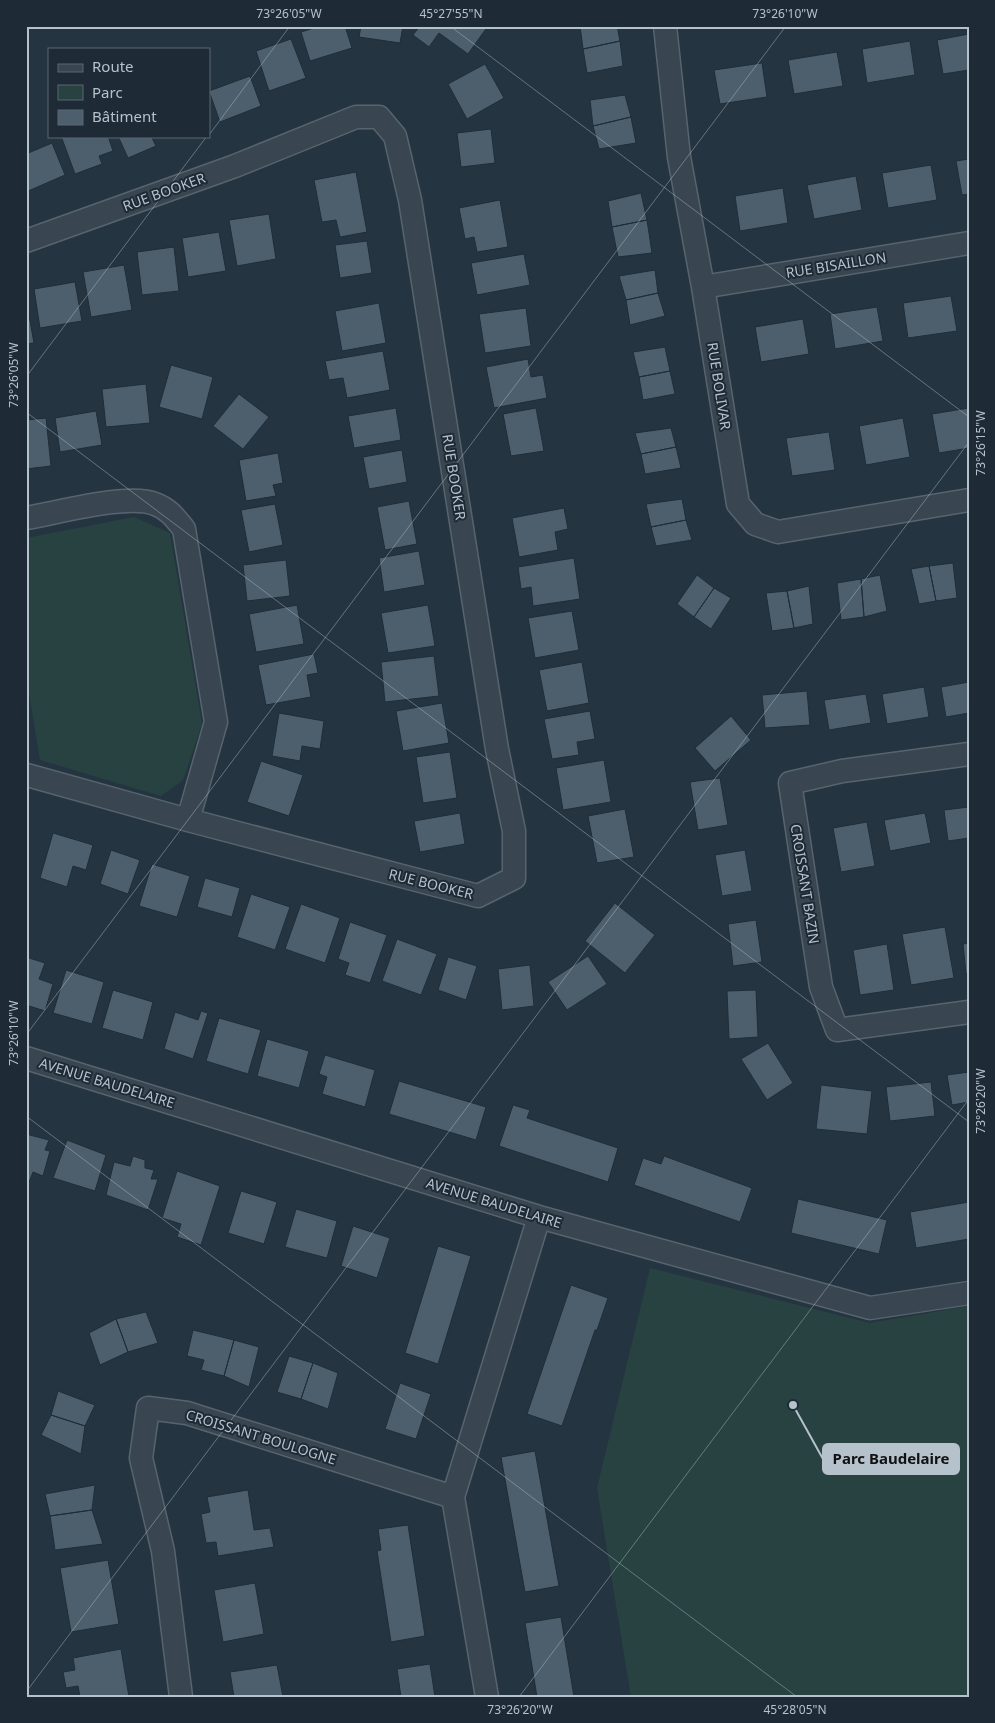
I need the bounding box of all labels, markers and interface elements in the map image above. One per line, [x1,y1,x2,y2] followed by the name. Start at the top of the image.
[256,5,322,22] text: 73°26'05"W
[419,5,483,22] text: 45°27'55"N
[752,5,818,22] text: 73°26'10"W
[48,48,210,138] legend
[92,56,134,76] text: Route
[92,82,123,102] text: Parc
[92,106,157,126] text: Bâtiment
[120,168,208,215] street label: RUE BOOKER
[784,247,888,282] street label: RUE BISAILLON
[703,341,736,431] street label: RUE BOLIVAR
[5,342,22,408] text: 73°26'05"W
[972,410,989,476] text: 73°26'15"W
[438,433,471,521] street label: RUE BOOKER
[787,823,824,945] street label: CROISSANT BAZIN
[387,864,476,903] street label: RUE BOOKER
[5,1000,22,1066] text: 73°26'10"W
[37,1053,177,1112] street label: AVENUE BAUDELAIRE
[972,1068,989,1134] text: 73°26'20"W
[424,1173,564,1232] street label: AVENUE BAUDELAIRE
[184,1405,339,1468] street label: CROISSANT BOULOGNE
[823,1444,959,1474] callout: Parc Baudelaire
[833,1448,949,1468] text: Parc Baudelaire
[487,1701,553,1718] text: 73°26'20"W
[763,1701,827,1718] text: 45°28'05"N

